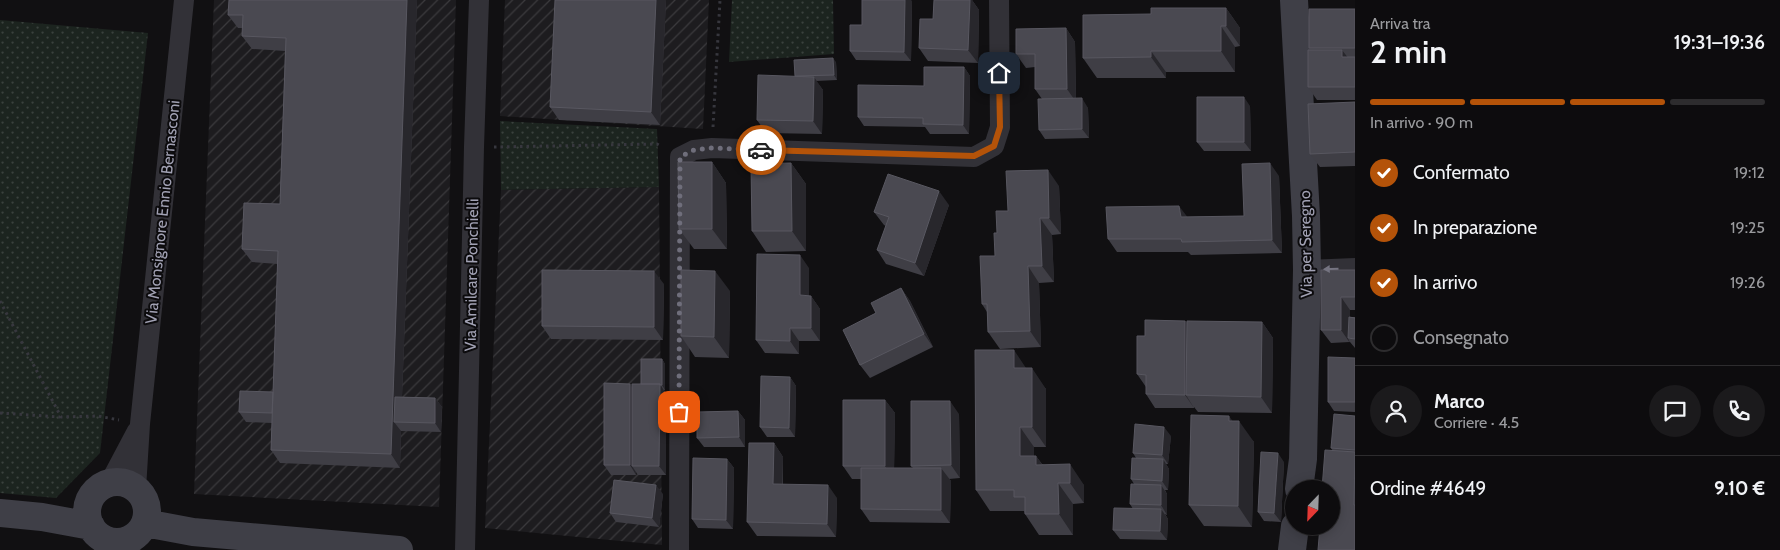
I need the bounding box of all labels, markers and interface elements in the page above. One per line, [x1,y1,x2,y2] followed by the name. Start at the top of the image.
[1370,14,1430,33] text: Arriva tra
[1674,31,1765,54] text: 19:31–19:36
[1370,32,1447,71] text: 2 min
[978,52,1020,94] pin
[985,59,1013,87] icon: home
[141,99,184,325] street label: Via Monsignore Ennio Bernasconi
[1370,113,1473,132] text: In arrivo · 90 m
[736,125,786,175] courier
[747,136,775,164] icon: car
[1370,159,1398,187] icon: check
[1413,161,1510,184] text: Confermato
[1734,163,1765,182] text: 19:12
[1295,190,1316,298] street label: Via per Seregno
[461,198,482,352] street label: Via Amilcare Ponchielli
[1370,214,1398,242] icon: check
[1413,216,1537,239] text: In preparazione
[1730,218,1765,237] text: 19:25
[1323,265,1339,273] one-way arrow
[1370,269,1398,297] icon: check
[1413,271,1477,294] text: In arrivo
[1730,273,1765,292] text: 19:26
[1413,326,1509,349] text: Consegnato
[1370,385,1422,437] button: person
[1649,385,1701,437] button: chat
[1713,385,1765,437] button: phone
[1434,390,1485,413] text: Marco
[658,391,700,433] pin
[665,398,693,426] icon: bag
[1434,413,1519,432] text: Corriere · 4.5
[1370,477,1486,500] text: Ordine #4649
[1714,477,1765,500] text: 9.10 €
[1285,480,1340,535] north arrow
[1285,480,1340,535] map controls

